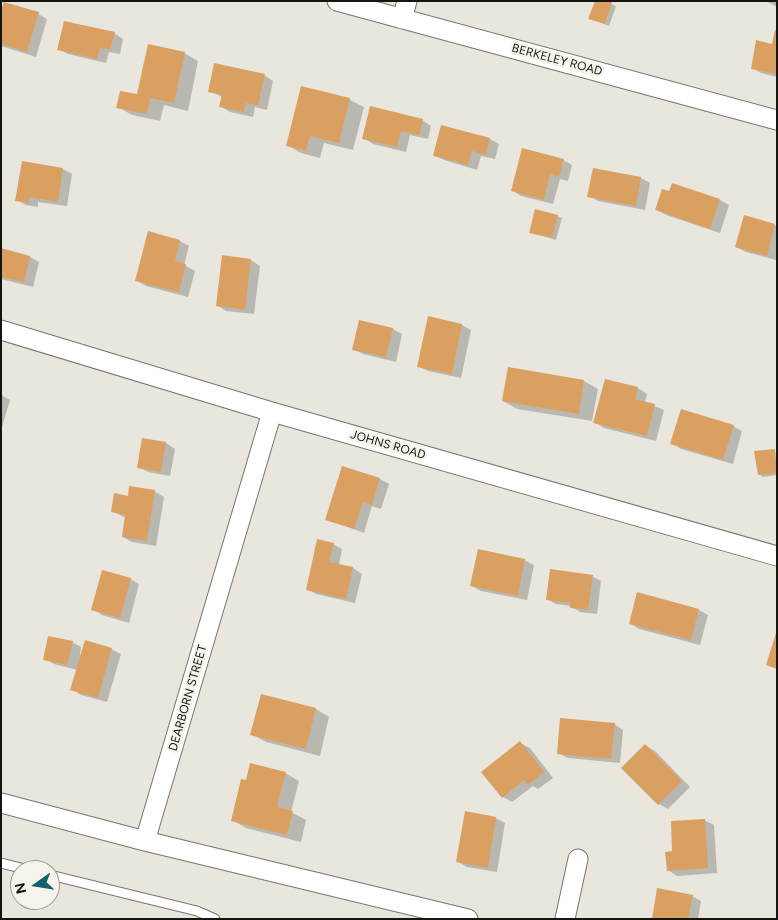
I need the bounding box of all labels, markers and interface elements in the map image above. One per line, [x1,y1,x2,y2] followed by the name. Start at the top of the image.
[510,41,604,79] street label: BERKELEY ROAD
[349,427,427,463] street label: JOHNS ROAD
[166,643,210,753] street label: DEARBORN STREET
[10,860,60,910] north arrow
[11,881,30,895] text: N

